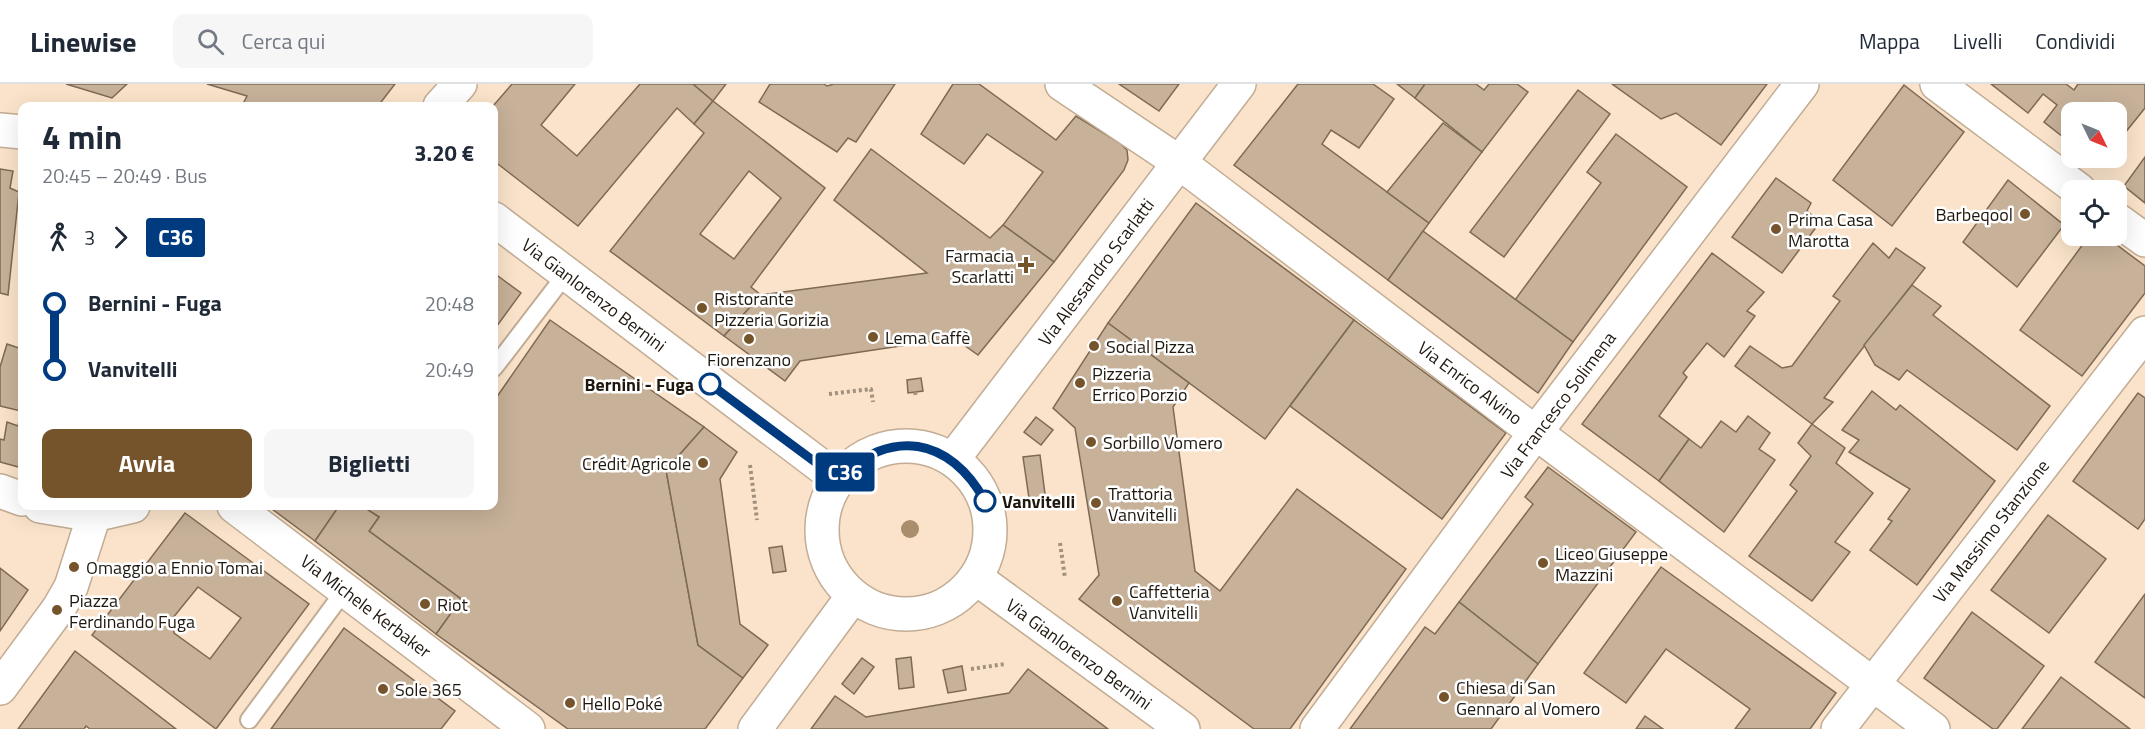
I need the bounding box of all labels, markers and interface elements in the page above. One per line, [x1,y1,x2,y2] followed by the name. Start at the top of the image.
[173,14,593,68] search box
[30,20,137,63] text: Linewise
[242,24,325,58] text: Cerca qui
[194,25,227,58] icon: search
[1859,25,1920,57] text: Mappa
[1953,25,2002,57] text: Livelli
[2035,25,2115,57] text: Condividi
[2061,102,2127,168] north arrow
[2061,102,2127,246] map controls
[42,112,122,162] text: 4 min
[414,136,474,170] text: 3.20 €
[42,160,207,191] text: 20:45 – 20:49 · Bus
[2061,180,2127,246] button: locate
[1032,193,1160,351] street label: Via Alessandro Scarlatti
[1935,201,2013,228] place label: Barbeqool
[1788,206,1873,254] place label: Prima Casa Marotta
[2018,207,2032,221] marker: Barbeqool
[42,221,75,254] icon: walk
[104,221,137,254] icon: forward
[158,221,193,253] text: C36
[84,222,95,253] text: 3
[1769,222,1783,236] marker: Prima Casa Marotta
[516,232,672,358] street label: Via Gianlorenzo Bernini
[945,242,1014,290] place label: Farmacia Scarlatti
[1019,258,1033,272] marker: Farmacia Scarlatti
[714,285,829,333] place label: Ristorante Pizzeria Gorizia
[88,286,222,320] text: Bernini - Fuga
[425,288,474,319] text: 20:48
[695,301,709,315] marker: Ristorante Pizzeria Gorizia
[885,324,970,351] place label: Lema Caffè
[1494,326,1622,484] street label: Via Francesco Solimena
[866,330,880,344] marker: Lema Caffè
[742,332,756,346] marker: Fiorenzano
[1106,333,1194,360] place label: Social Pizza
[1412,335,1528,431] street label: Via Enrico Alvino
[1087,339,1101,353] marker: Social Pizza
[707,346,791,373] place label: Fiorenzano
[88,352,178,386] text: Vanvitelli
[425,354,474,385] text: 20:49
[1092,360,1188,408] place label: Pizzeria Errico Porzio
[585,371,694,398] place label: Bernini - Fuga
[699,373,721,395] marker: Bernini - Fuga
[1073,376,1087,390] marker: Pizzeria Errico Porzio
[42,429,252,498] button: Avvia
[264,429,474,498] button: Biglietti
[1103,429,1223,456] place label: Sorbillo Vomero
[1084,435,1098,449] marker: Sorbillo Vomero
[582,450,691,477] place label: Crédit Agricole
[810,452,880,492] line badge: C36
[1926,453,2056,609] street label: Via Massimo Stanzione
[696,456,710,470] marker: Crédit Agricole
[828,456,862,488] text: C36
[1108,480,1177,528] place label: Trattoria Vanvitelli
[1002,488,1075,515] place label: Vanvitelli
[974,490,996,512] marker: Vanvitelli
[1089,496,1103,510] marker: Trattoria Vanvitelli
[1555,540,1668,588] place label: Liceo Giuseppe Mazzini
[295,548,437,664] street label: Via Michele Kerbaker
[86,554,263,581] place label: Omaggio a Ennio Tomai
[1536,556,1550,570] marker: Liceo Giuseppe Mazzini
[67,560,81,574] marker: Omaggio a Ennio Tomai
[1129,578,1210,626] place label: Caffetteria Vanvitelli
[69,587,195,635] place label: Piazza Ferdinando Fuga
[437,591,468,618] place label: Riot
[1000,592,1158,716] street label: Via Gianlorenzo Bernini
[1110,594,1124,608] marker: Caffetteria Vanvitelli
[418,597,432,611] marker: Riot
[50,603,64,617] marker: Piazza Ferdinando Fuga
[1456,674,1600,722] place label: Chiesa di San Gennaro al Vomero
[395,676,462,703] place label: Sole 365
[376,682,390,696] marker: Sole 365
[582,690,663,717] place label: Hello Poké
[1437,690,1451,704] marker: Chiesa di San Gennaro al Vomero
[563,696,577,710] marker: Hello Poké

